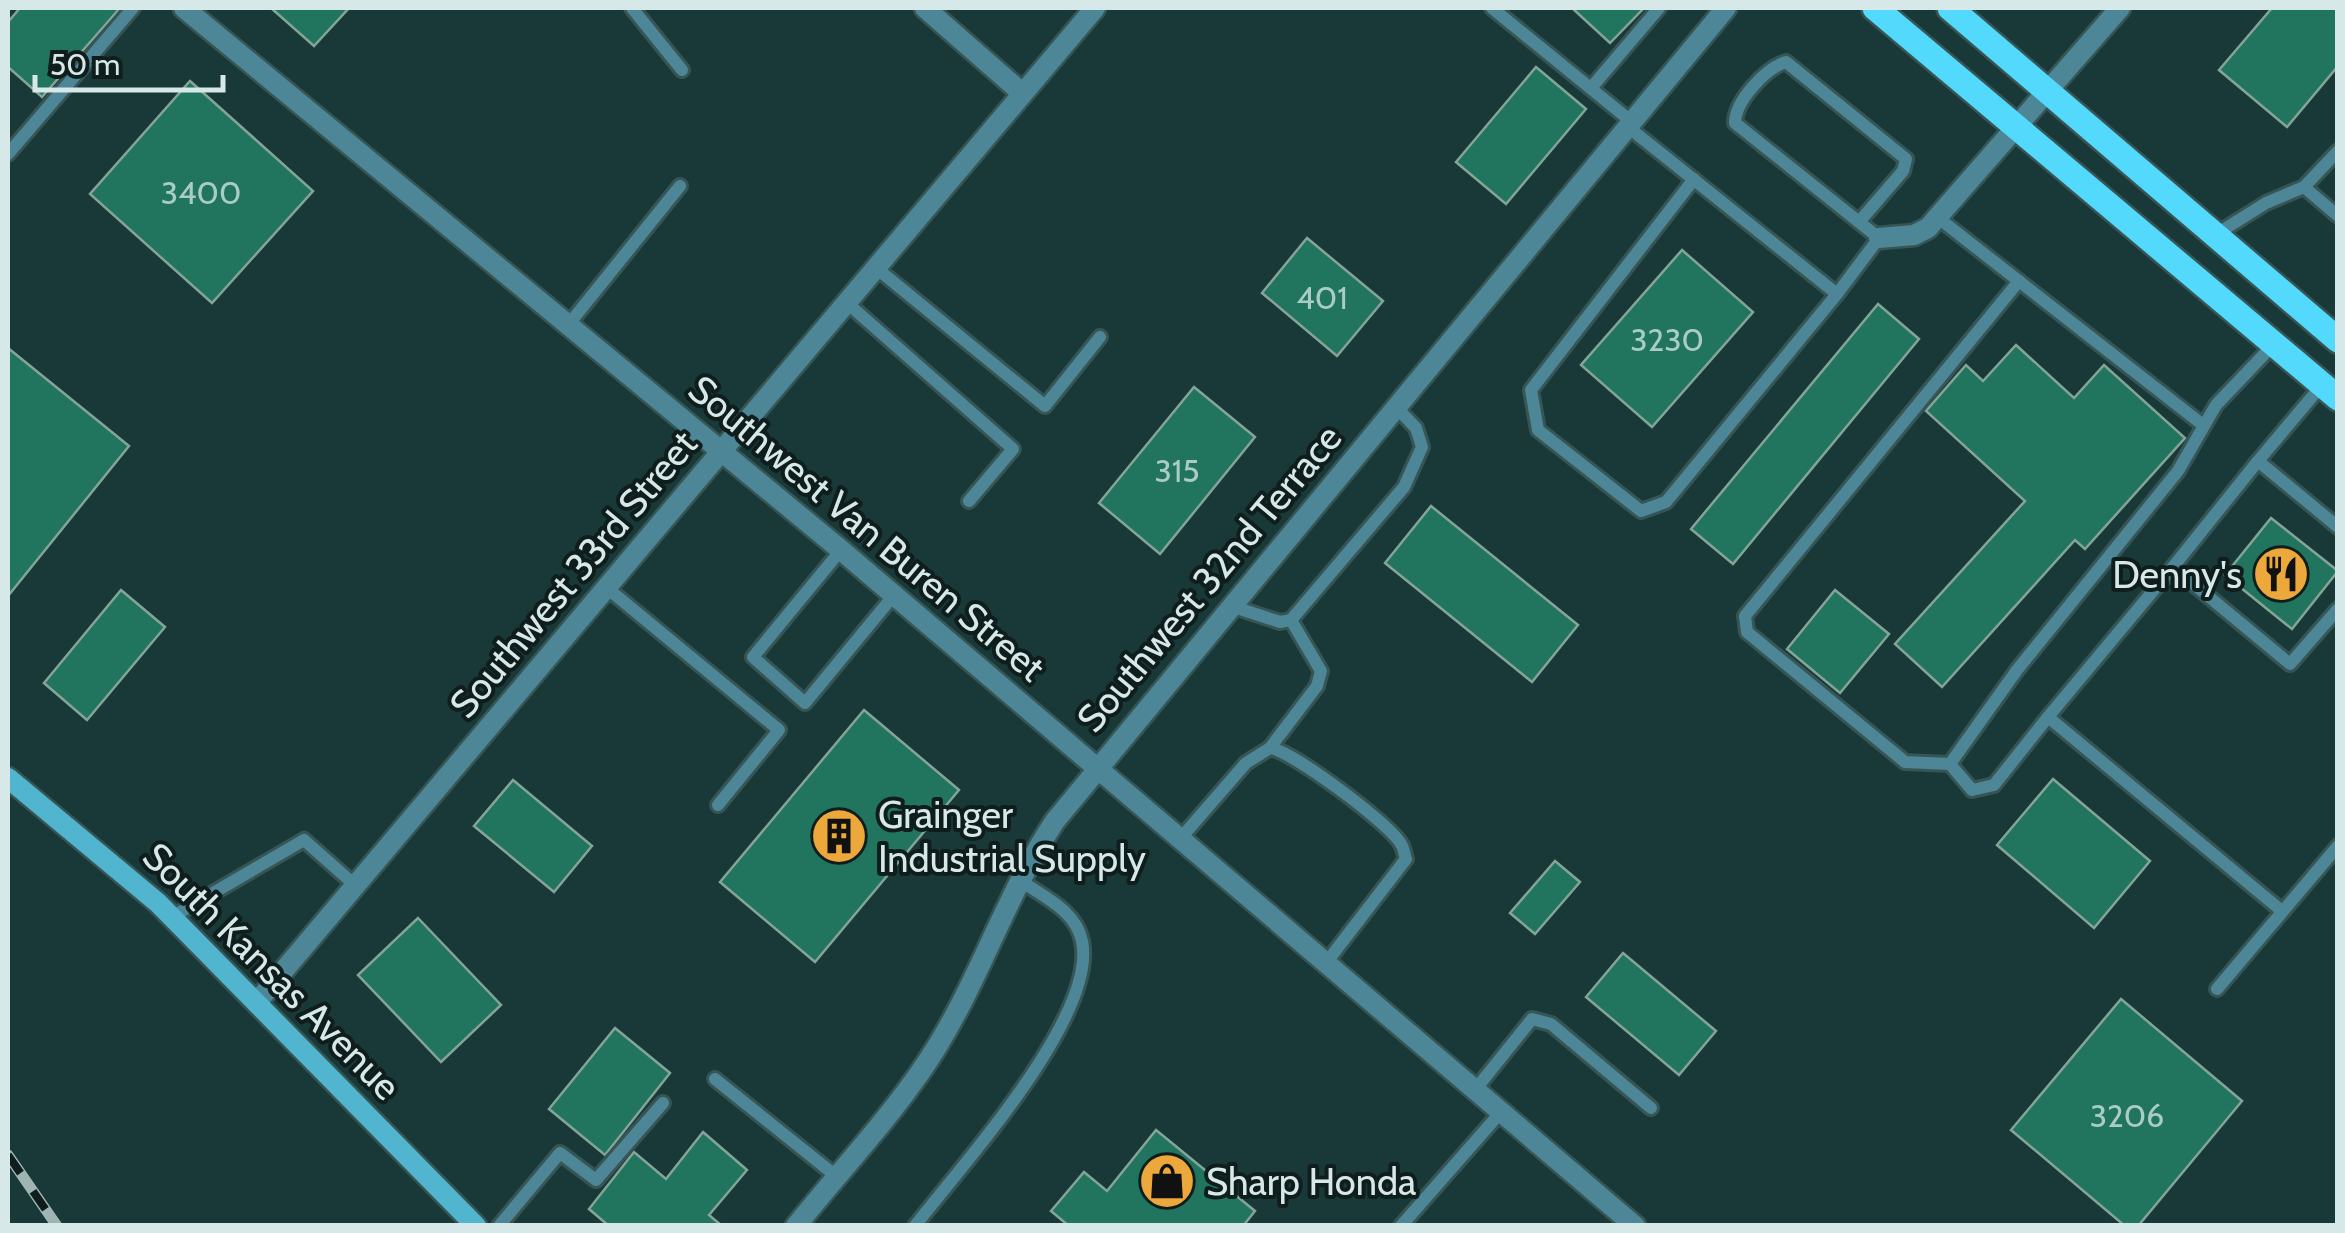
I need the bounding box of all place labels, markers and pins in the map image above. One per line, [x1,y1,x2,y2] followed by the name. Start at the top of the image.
[2251,544,2311,604] restaurant icon: Denny's
[2112,551,2242,598] place label: Denny's
[878,791,1146,882] place label: Grainger Industrial Supply
[809,806,869,866] building icon: Grainger Industrial Supply
[1137,1151,1197,1211] shop icon: Sharp Honda
[1206,1158,1416,1205] place label: Sharp Honda

